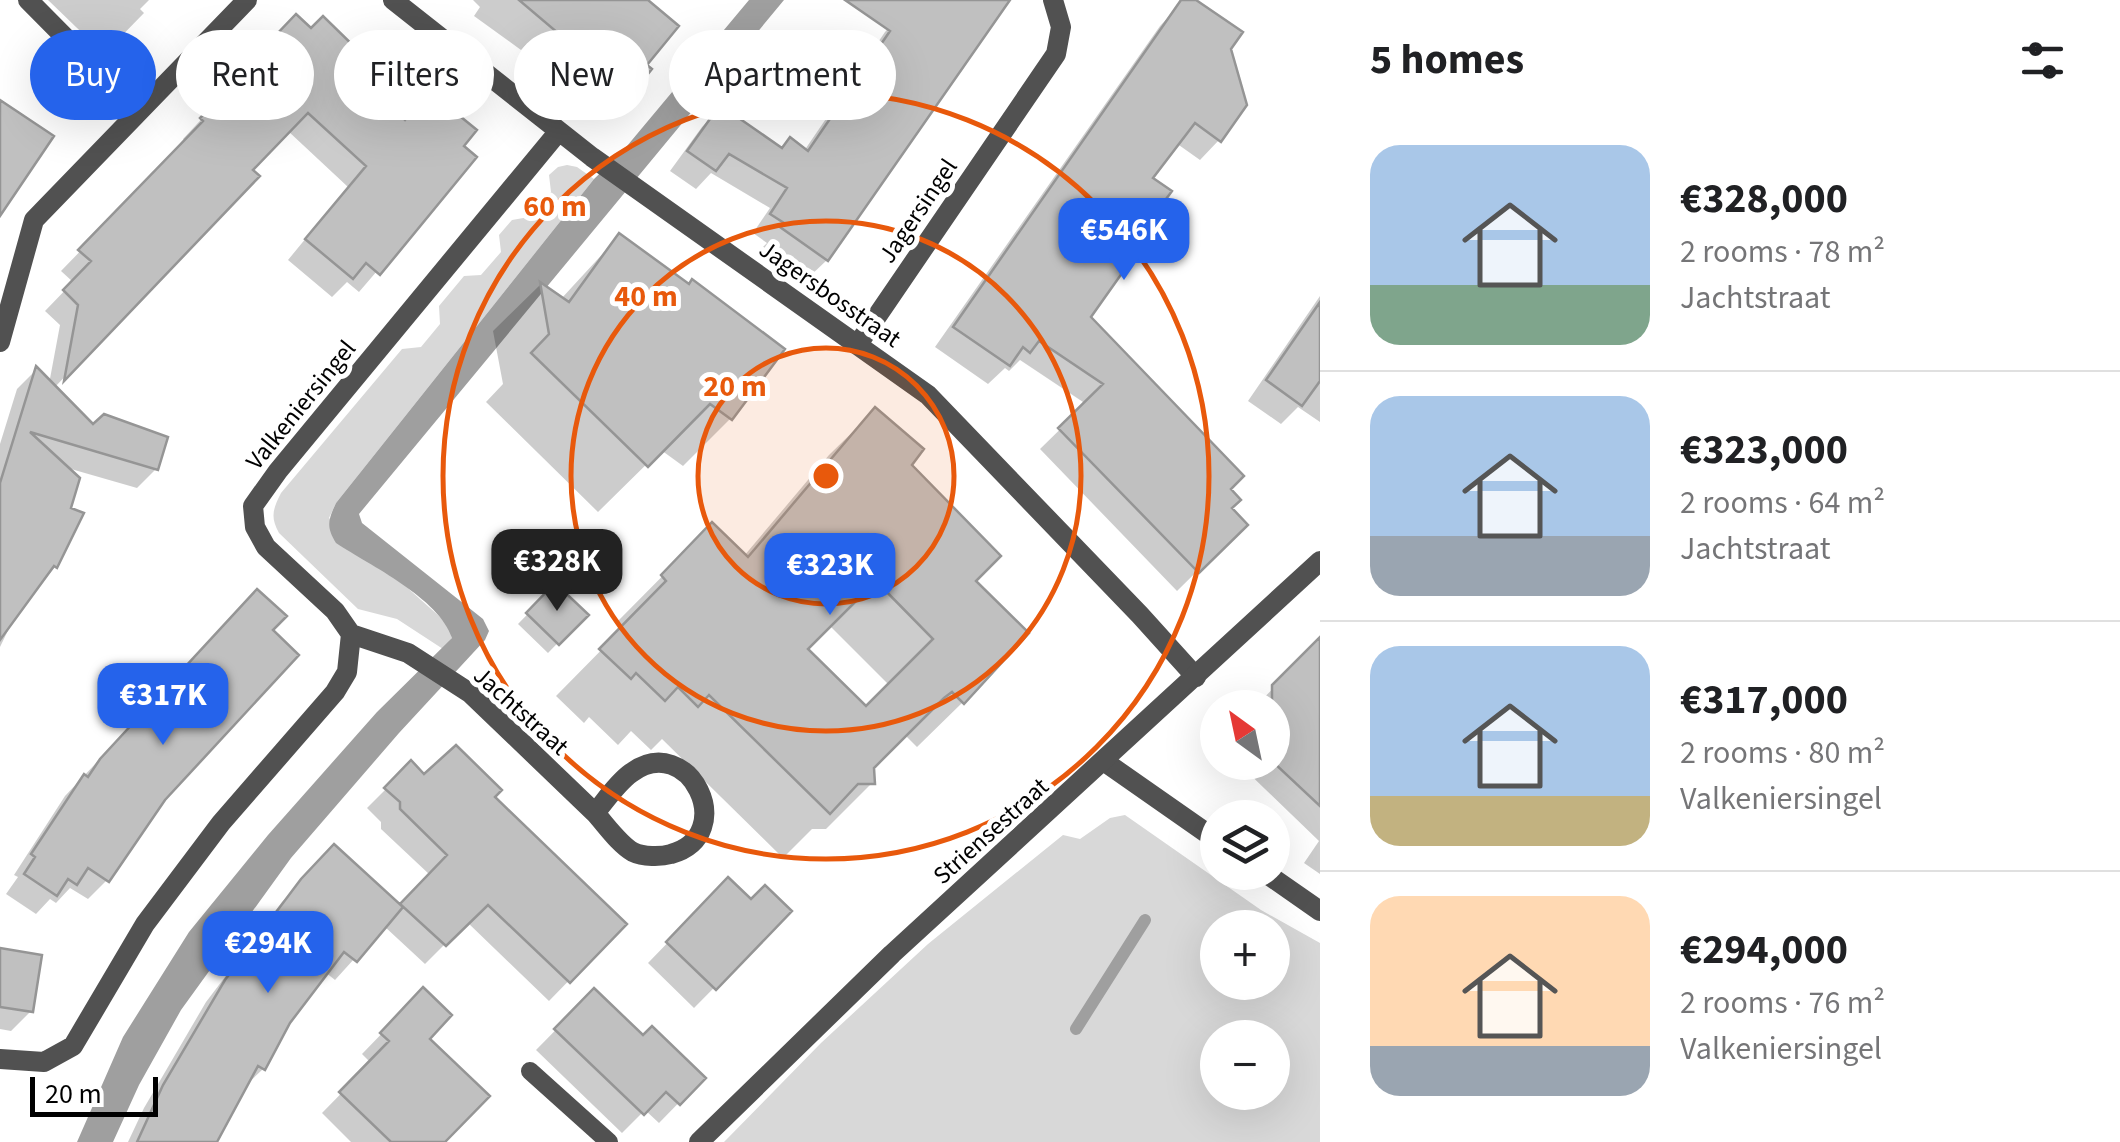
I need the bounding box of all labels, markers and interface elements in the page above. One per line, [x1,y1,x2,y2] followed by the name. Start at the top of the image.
[30,30,156,120] chip: Buy
[176,30,314,120] chip: Rent
[334,30,494,120] chip: Filters
[514,30,649,120] chip: New
[669,30,896,120] chip: Apartment
[1370,30,1524,90] text: 5 homes
[2015,33,2070,88] icon: filters
[870,152,966,270] street label: Jagersingel
[1680,169,1848,229] text: €328,000
[523,185,587,228] text: 60 m
[1450,185,1570,305] icon: home
[1054,198,1194,283] pin: €546K
[1080,207,1168,253] text: €546K
[1680,229,1885,275] text: 2 rooms · 78 m²
[752,232,909,357] street label: Jagersbosstraat
[614,275,678,318] text: 40 m
[1680,275,1831,321] text: Jachtstraat
[237,332,365,478] street label: Valkeniersingel
[703,365,767,408] text: 20 m
[1680,420,1848,480] text: €323,000
[1450,436,1570,556] icon: home
[808,458,844,494] centre of rings
[1680,480,1885,526] text: 2 rooms · 64 m²
[1680,526,1831,572] text: Jachtstraat
[487,529,627,614] pin: €328K
[760,533,900,618] pin: €323K
[513,538,601,584] text: €328K
[786,542,874,588] text: €323K
[465,658,577,764] street label: Jachtstraat
[93,663,233,748] pin: €317K
[1680,670,1848,730] text: €317,000
[119,672,207,718] text: €317K
[1450,686,1570,806] icon: home
[1200,690,1290,780] north arrow
[1200,690,1290,1110] map controls
[1680,730,1885,776] text: 2 rooms · 80 m²
[925,769,1057,893] street label: Striensestraat
[1680,776,1882,822] text: Valkeniersingel
[1200,800,1290,890] button: layers
[1200,910,1290,1000] button: +
[198,911,338,996] pin: €294K
[224,920,312,966] text: €294K
[1680,920,1848,980] text: €294,000
[1450,936,1570,1056] icon: home
[1680,980,1885,1026] text: 2 rooms · 76 m²
[1200,1020,1290,1110] button: −
[1680,1026,1882,1072] text: Valkeniersingel
[30,1072,158,1116] scale bar
[45,1074,102,1114] text: 20 m

